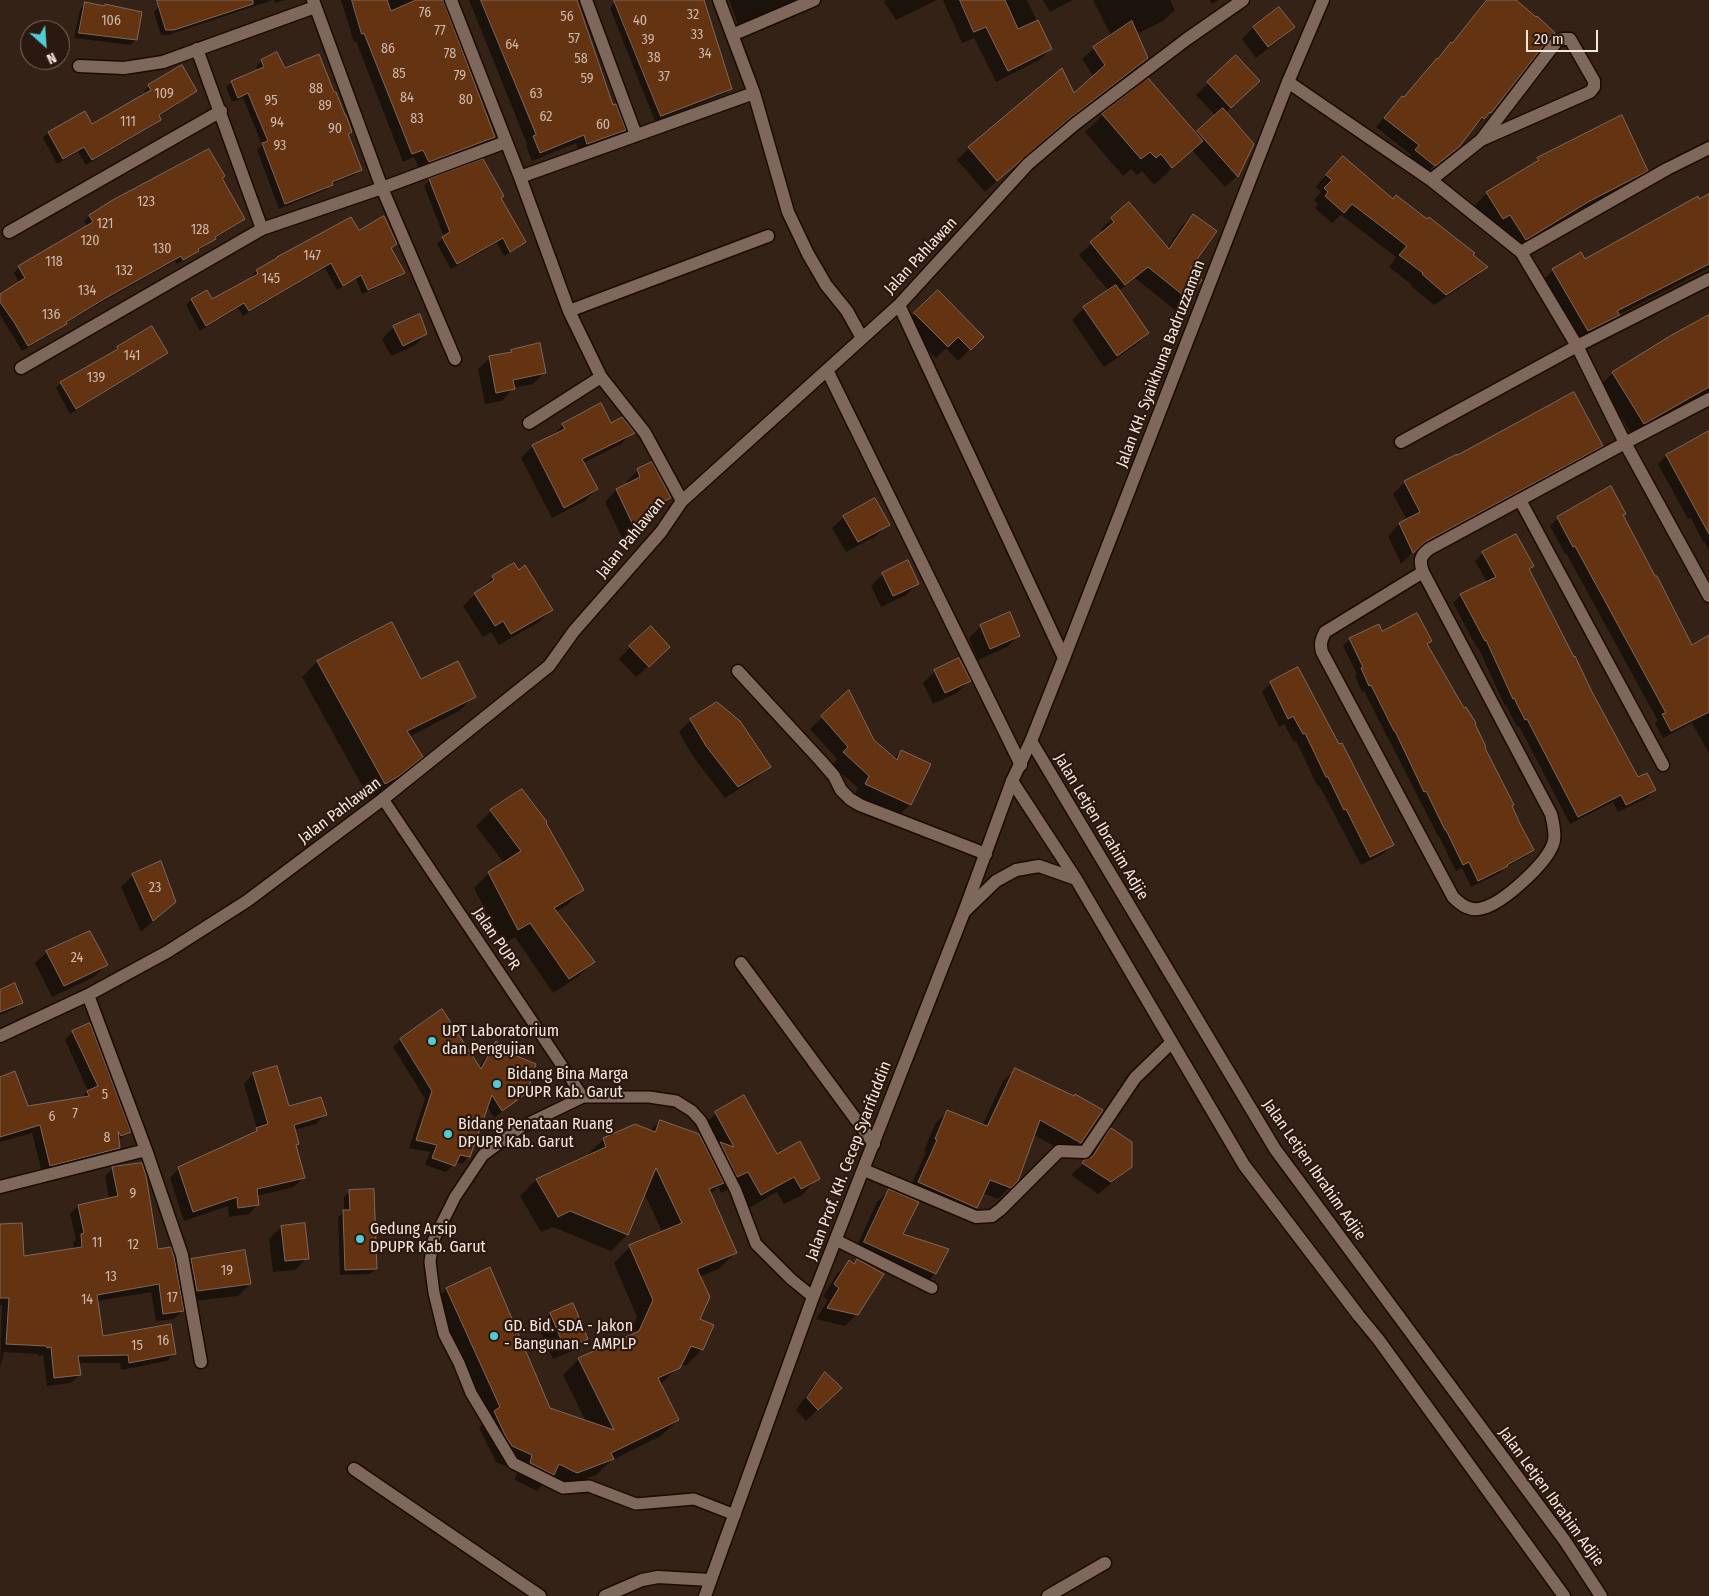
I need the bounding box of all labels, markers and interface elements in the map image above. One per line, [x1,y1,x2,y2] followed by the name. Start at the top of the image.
[419,5,431,21] house number: 76
[687,7,699,23] house number: 32
[560,9,574,25] house number: 56
[101,13,121,29] house number: 106
[633,13,647,29] house number: 40
[20,20,70,70] north arrow
[1529,20,1602,52] scale bar
[434,23,446,39] house number: 77
[691,27,703,43] house number: 33
[1534,30,1564,48] text: 20 m
[568,31,580,47] house number: 57
[642,32,654,48] house number: 39
[505,37,519,53] house number: 64
[381,41,395,57] house number: 86
[444,46,456,62] house number: 78
[698,46,712,62] house number: 34
[44,49,59,68] text: N
[647,50,661,66] house number: 38
[574,51,588,67] house number: 58
[392,66,406,82] house number: 85
[454,68,466,84] house number: 79
[658,69,670,85] house number: 37
[580,71,594,87] house number: 59
[309,81,323,97] house number: 88
[154,86,174,102] house number: 109
[529,86,543,102] house number: 63
[400,90,414,106] house number: 84
[459,92,473,108] house number: 80
[264,93,278,109] house number: 95
[318,98,332,114] house number: 89
[540,109,552,125] house number: 62
[410,111,424,127] house number: 83
[120,114,136,130] house number: 111
[270,115,284,131] house number: 94
[596,117,610,133] house number: 60
[328,121,342,137] house number: 90
[274,138,286,154] house number: 93
[137,194,155,210] house number: 123
[880,213,962,299] street label: Jalan Pahlawan
[97,216,113,232] house number: 121
[191,222,209,238] house number: 128
[81,233,99,249] house number: 120
[152,241,172,257] house number: 130
[303,248,321,264] house number: 147
[45,254,63,270] house number: 118
[1113,258,1209,470] street label: Jalan KH. Syaikhuna Badruzzaman
[115,263,133,279] house number: 132
[262,271,280,287] house number: 145
[78,283,96,299] house number: 134
[42,307,60,323] house number: 136
[124,348,140,364] house number: 141
[87,370,105,386] house number: 139
[593,494,669,582] street label: Jalan Pahlawan
[1050,750,1152,904] street label: Jalan Letjen Ibrahim Adjie
[295,774,385,848] street label: Jalan Pahlawan
[149,880,161,896] house number: 23
[468,904,524,974] street label: Jalan PUPR
[71,950,83,966] house number: 24
[442,1022,559,1060] place label: UPT Laboratorium dan Pengujian
[426,1035,438,1047] marker: UPT Laboratorium dan Pengujian
[802,1059,896,1263] street label: Jalan Prof. KH. Cecep Syarifuddin
[507,1065,628,1103] place label: Bidang Bina Marga DPUPR Kab. Garut
[491,1078,503,1090] marker: Bidang Bina Marga DPUPR Kab. Garut
[102,1087,108,1103] house number: 5
[1258,1096,1370,1244] street label: Jalan Letjen Ibrahim Adjie
[72,1106,78,1122] house number: 7
[49,1109,55,1125] house number: 6
[458,1115,613,1153] place label: Bidang Penataan Ruang DPUPR Kab. Garut
[442,1128,454,1140] marker: Bidang Penataan Ruang DPUPR Kab. Garut
[104,1130,110,1146] house number: 8
[130,1186,136,1202] house number: 9
[370,1220,486,1258] place label: Gedung Arsip DPUPR Kab. Garut
[354,1233,366,1245] marker: Gedung Arsip DPUPR Kab. Garut
[92,1235,102,1251] house number: 11
[127,1237,139,1253] house number: 12
[221,1263,233,1279] house number: 19
[105,1269,117,1285] house number: 13
[166,1290,178,1306] house number: 17
[81,1292,93,1308] house number: 14
[504,1317,636,1355] place label: GD. Bid. SDA - Jakon - Bangunan - AMPLP
[488,1330,500,1342] marker: GD. Bid. SDA - Jakon - Bangunan - AMPLP
[157,1333,169,1349] house number: 16
[131,1338,143,1354] house number: 15
[1494,1424,1608,1570] street label: Jalan Letjen Ibrahim Adjie

